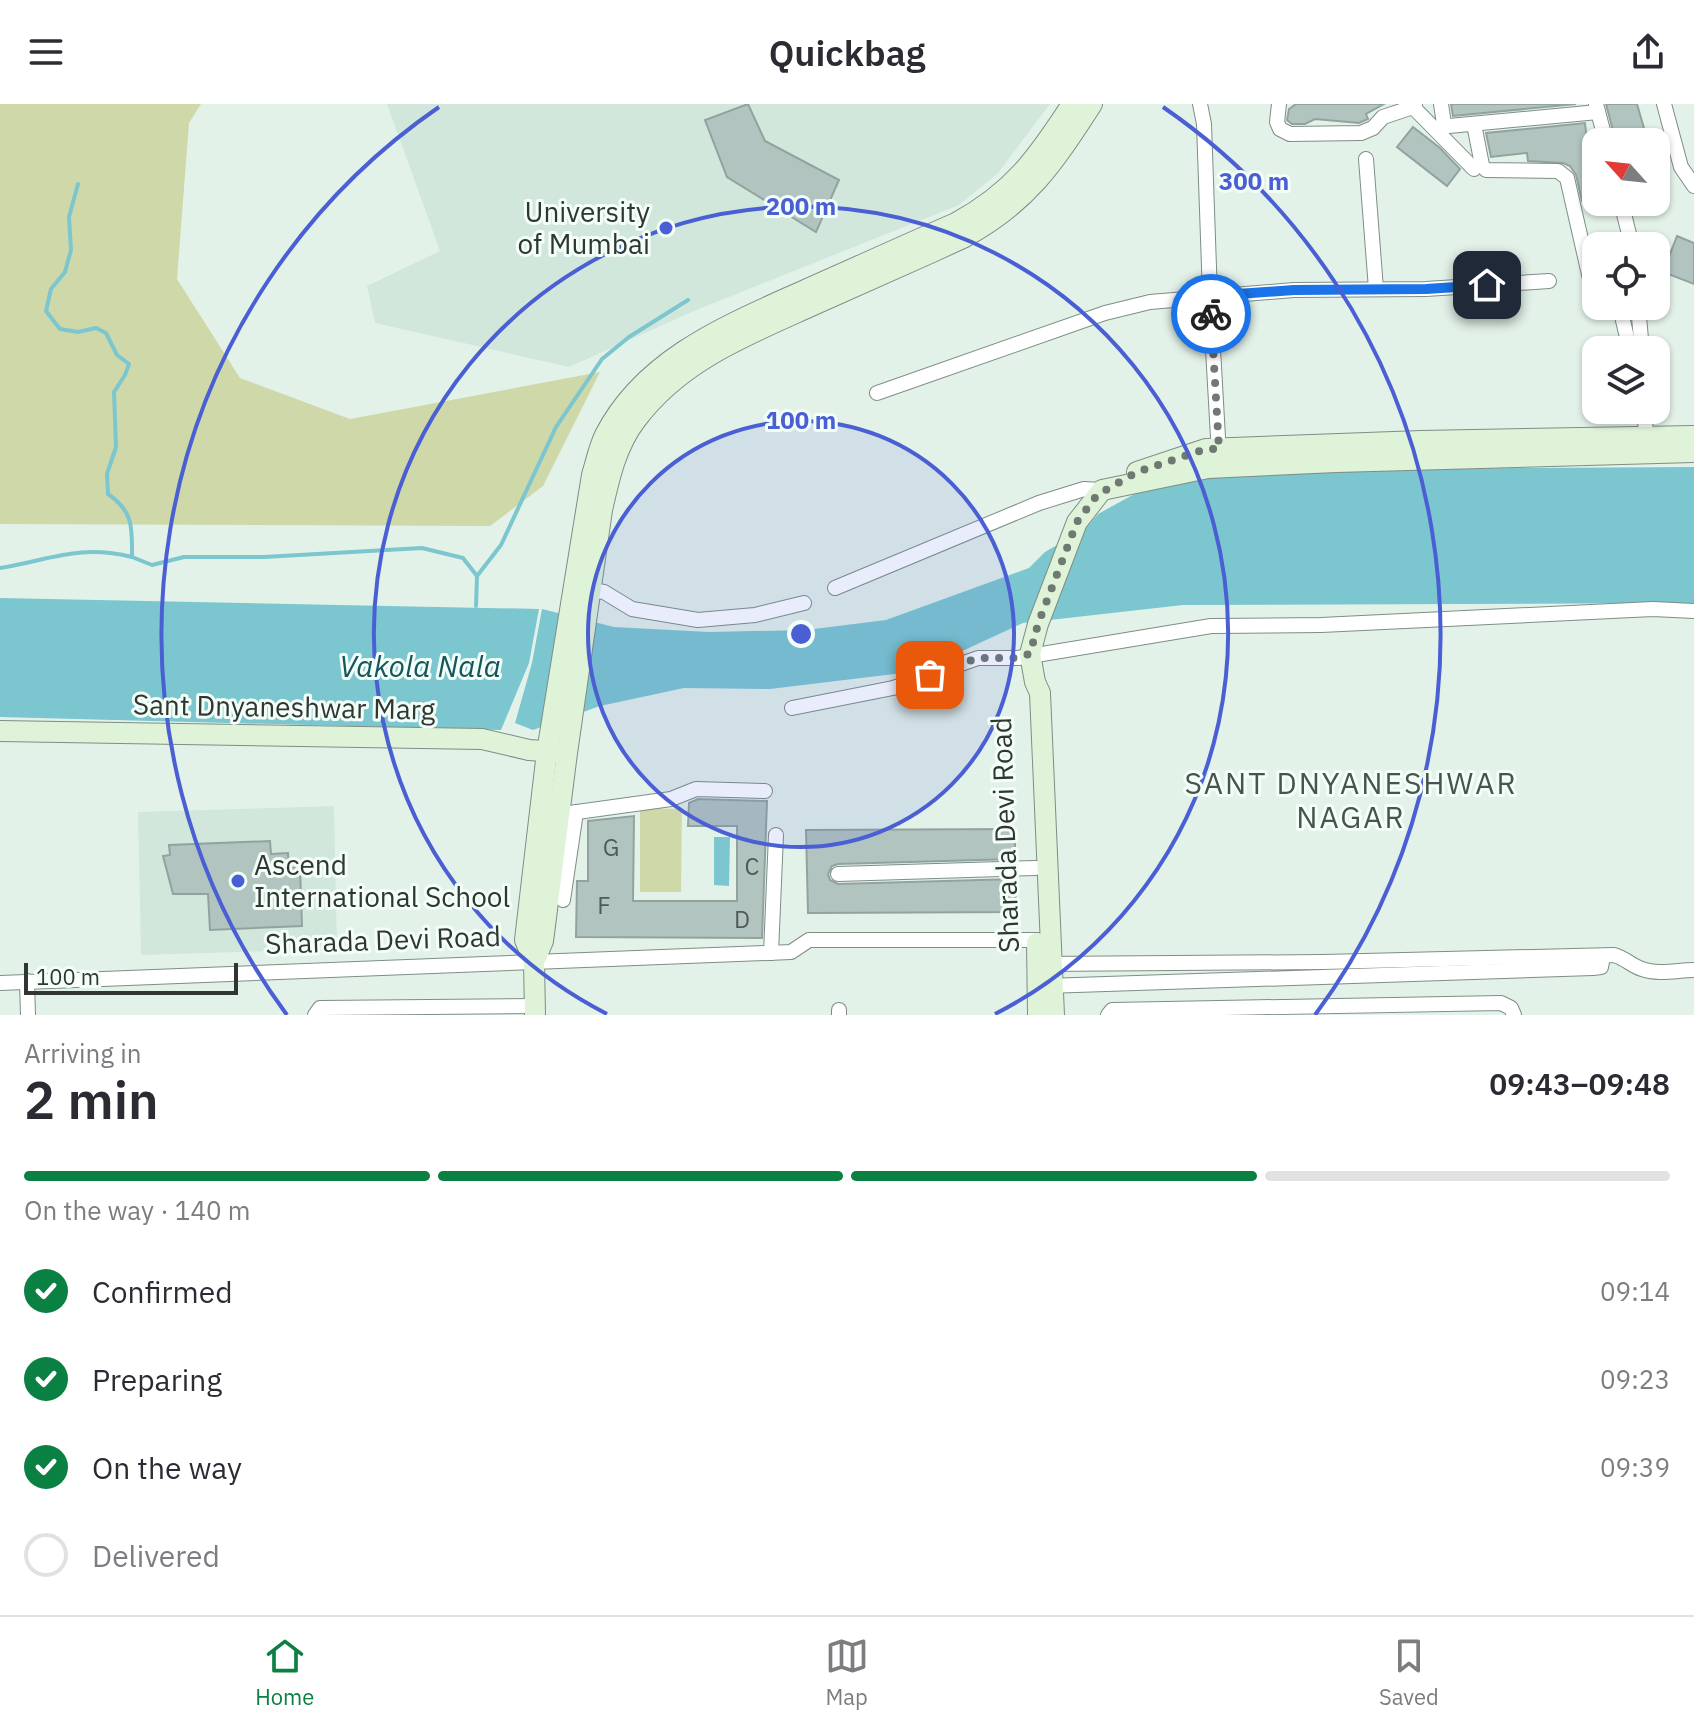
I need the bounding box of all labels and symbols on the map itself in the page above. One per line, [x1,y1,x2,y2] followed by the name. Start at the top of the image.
[1582,128,1670,216] north arrow
[1219,165,1289,197] text: 300 m
[766,190,836,222] text: 200 m
[518,193,650,262] place label: University of Mumbai
[657,219,675,237] marker: University of Mumbai
[1453,251,1521,319] pin
[1171,274,1251,354] courier
[766,404,836,436] text: 100 m
[787,620,815,648] centre of rings
[896,641,964,709] pin
[339,646,501,685] water label: Vakola Nala
[132,685,436,728] street label: Sant Dnyaneshwar Marg
[982,717,1027,953] street label: Sharada Devi Road
[1184,763,1518,836] district label: SANT DNYANESHWAR NAGAR
[603,831,619,863] house number: G
[254,846,510,915] place label: Ascend International School
[745,850,760,882] house number: C
[229,872,247,890] marker: Ascend International School
[597,889,611,921] house number: F
[734,903,750,935] house number: D
[265,917,501,962] street label: Sharada Devi Road
[24,959,238,995] scale bar

